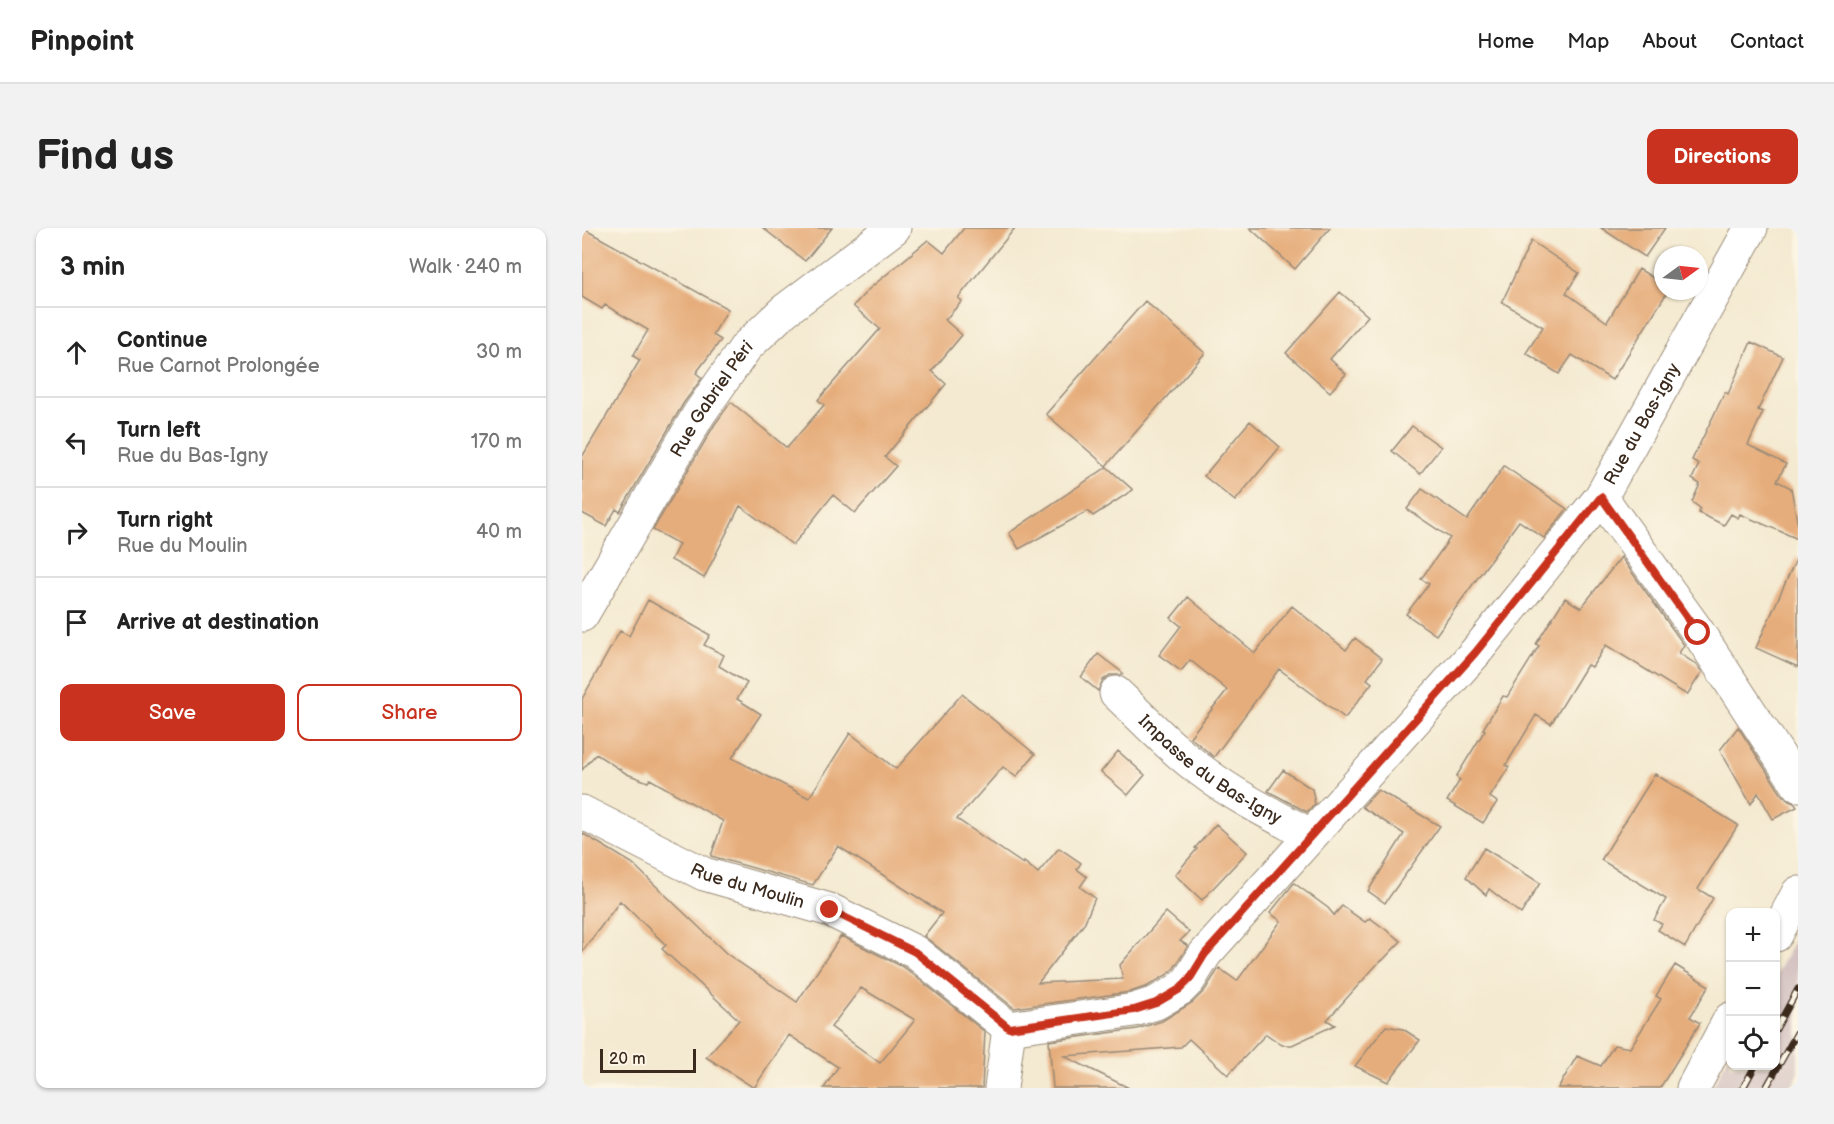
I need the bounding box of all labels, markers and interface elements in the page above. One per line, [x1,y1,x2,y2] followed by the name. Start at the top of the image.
[30,25,134,58] text: Pinpoint
[1477,29,1534,54] text: Home
[1567,29,1609,54] text: Map
[1642,29,1697,54] text: About
[1730,29,1804,54] text: Contact
[1647,129,1798,184] button: Directions
[36,131,174,182] text: Find us
[1654,246,1708,300] north arrow
[60,252,125,283] text: 3 min
[409,255,522,279] text: Walk · 240 m
[117,327,207,354] text: Continue
[60,336,93,369] icon: ahead
[666,336,757,461] street label: Rue Gabriel Péri
[476,340,522,364] text: 30 m
[117,354,320,378] text: Rue Carnot Prolongée
[1599,359,1684,488] street label: Rue du Bas-Igny
[117,417,201,444] text: Turn left
[60,426,93,459] icon: left
[471,430,522,454] text: 170 m
[117,444,268,468] text: Rue du Bas-Igny
[117,507,213,534] text: Turn right
[60,516,93,549] icon: right
[476,520,522,544] text: 40 m
[117,534,248,558] text: Rue du Moulin
[60,606,93,639] icon: arrive
[117,609,319,636] text: Arrive at destination
[1684,619,1710,645] route start
[60,684,285,741] button: Save
[297,684,522,741] button: Share
[1134,710,1286,829] street label: Impasse du Bas-Igny
[687,858,807,913] street label: Rue du Moulin
[816,896,842,922] route end
[1726,908,1780,1070] map controls
[1726,908,1780,962] button: +
[1726,962,1780,1016] button: −
[1726,1016,1780,1070] button: locate
[600,1046,696,1074] scale bar
[609,1050,645,1069] text: 20 m

